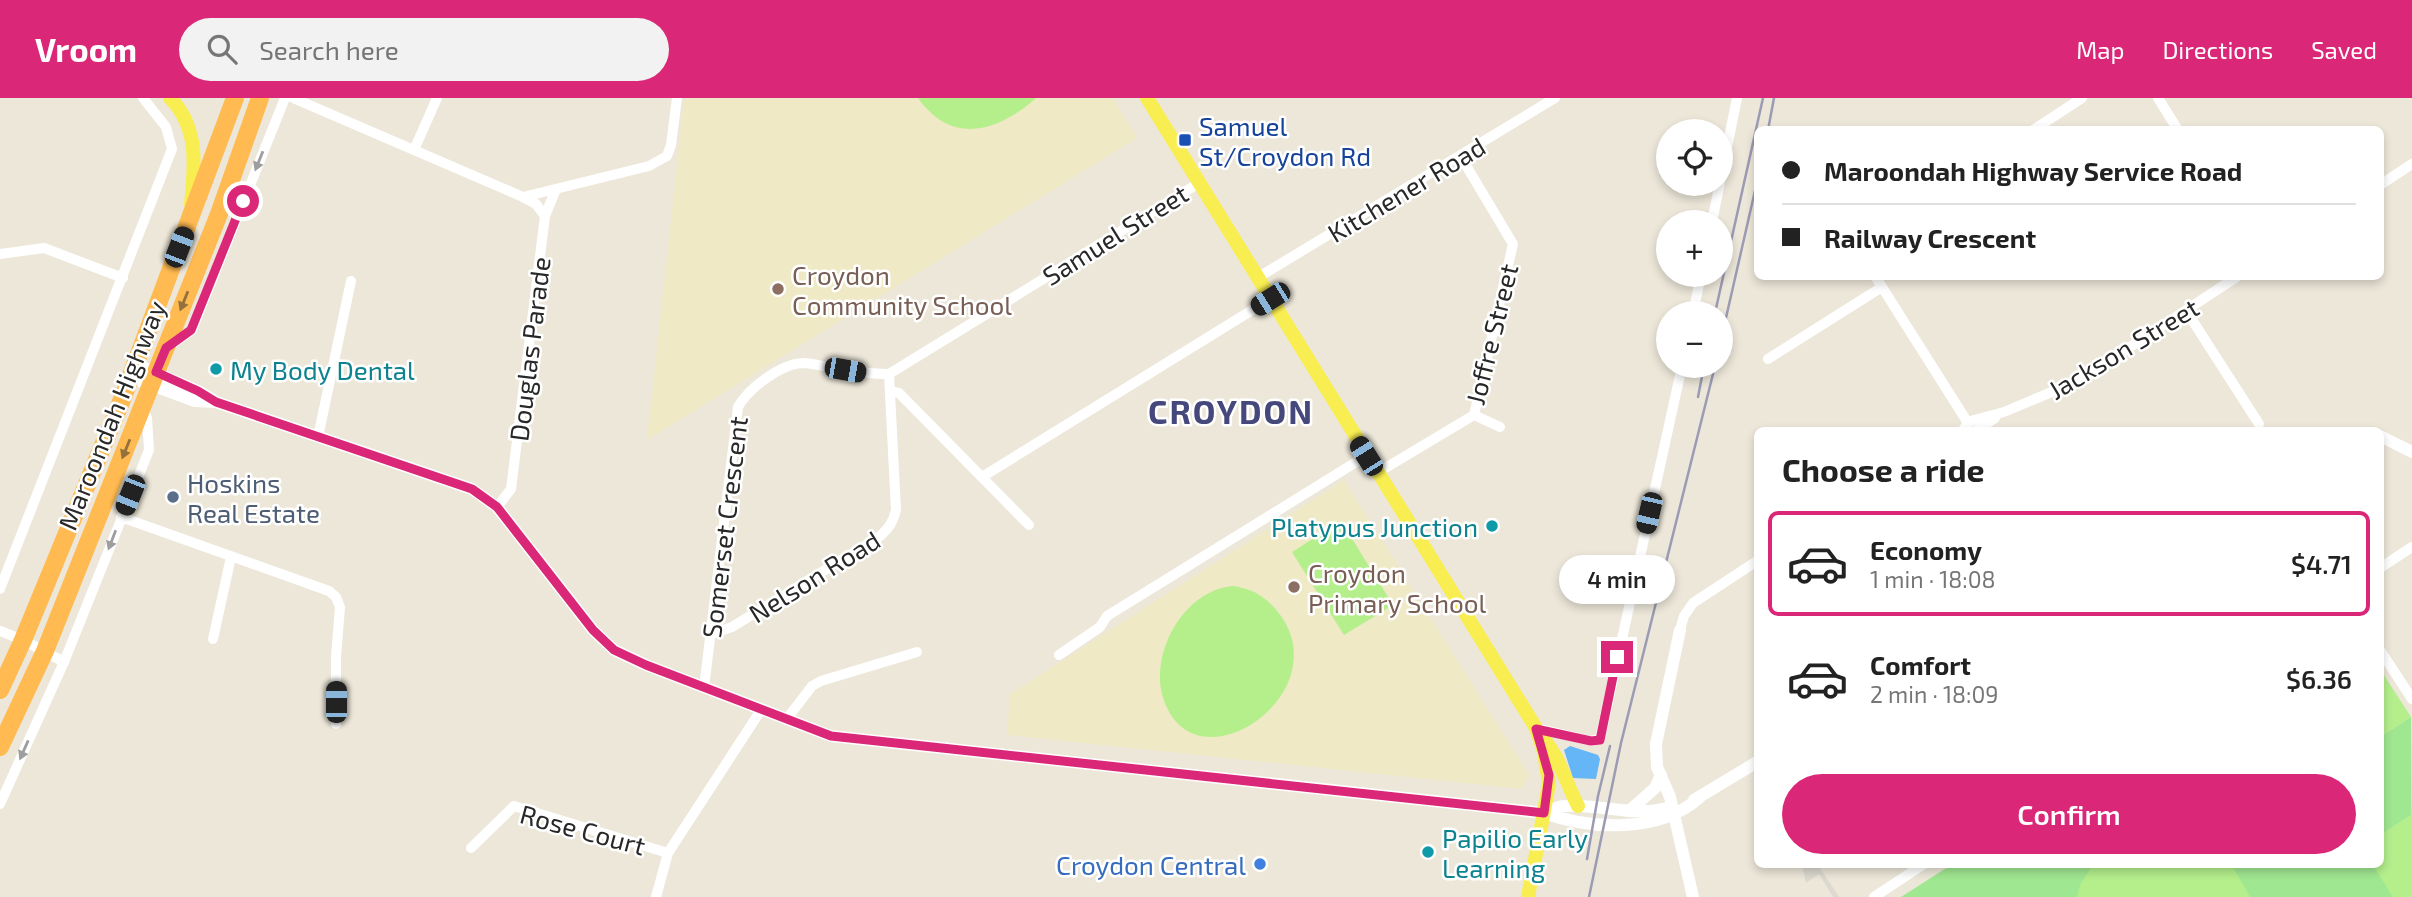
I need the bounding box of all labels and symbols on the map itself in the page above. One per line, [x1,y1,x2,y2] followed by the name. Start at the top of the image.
[1199,110,1371,171] place label: Samuel St/Croydon Rd
[1322,130,1490,248] street label: Kitchener Road
[1177,132,1193,148] marker: Samuel St/Croydon Rd
[254,151,265,172] one-way arrow
[1037,177,1193,291] street label: Samuel Street
[227,185,259,217] route start
[162,224,197,270] car
[502,255,556,443] street label: Douglas Parade
[792,259,1012,320] place label: Croydon Community School
[1459,260,1524,408] street label: Joffre Street
[1247,279,1294,319] car
[770,281,786,297] marker: Croydon Community School
[179,291,190,312] one-way arrow
[2042,291,2204,405] street label: Jackson Street
[51,296,171,534] street label: Maroondah Highway
[230,354,415,385] place label: My Body Dental
[823,356,868,384] car
[208,361,224,377] marker: My Body Dental
[1148,391,1314,431] district label: CROYDON
[695,414,753,640] street label: Somerset Crescent
[1346,433,1387,479] car
[120,439,131,460] one-way arrow
[187,467,320,528] place label: Hoskins Real Estate
[113,472,148,518] car
[165,489,181,505] marker: Hoskins Real Estate
[1635,490,1664,536] car
[1271,511,1478,542] place label: Platypus Junction
[1484,518,1500,534] marker: Platypus Junction
[743,523,885,629] street label: Nelson Road
[106,530,117,551] one-way arrow
[1559,556,1675,604] callout: 4 min
[1308,557,1487,618] place label: Croydon Primary School
[1286,579,1302,595] marker: Croydon Primary School
[1601,641,1633,673] route end
[326,681,347,723] car
[18,740,29,761] one-way arrow
[517,797,649,861] street label: Rose Court
[1442,822,1588,883] place label: Papilio Early Learning
[1420,844,1436,860] marker: Papilio Early Learning
[1056,849,1246,880] place label: Croydon Central
[1252,856,1268,872] marker: Croydon Central

